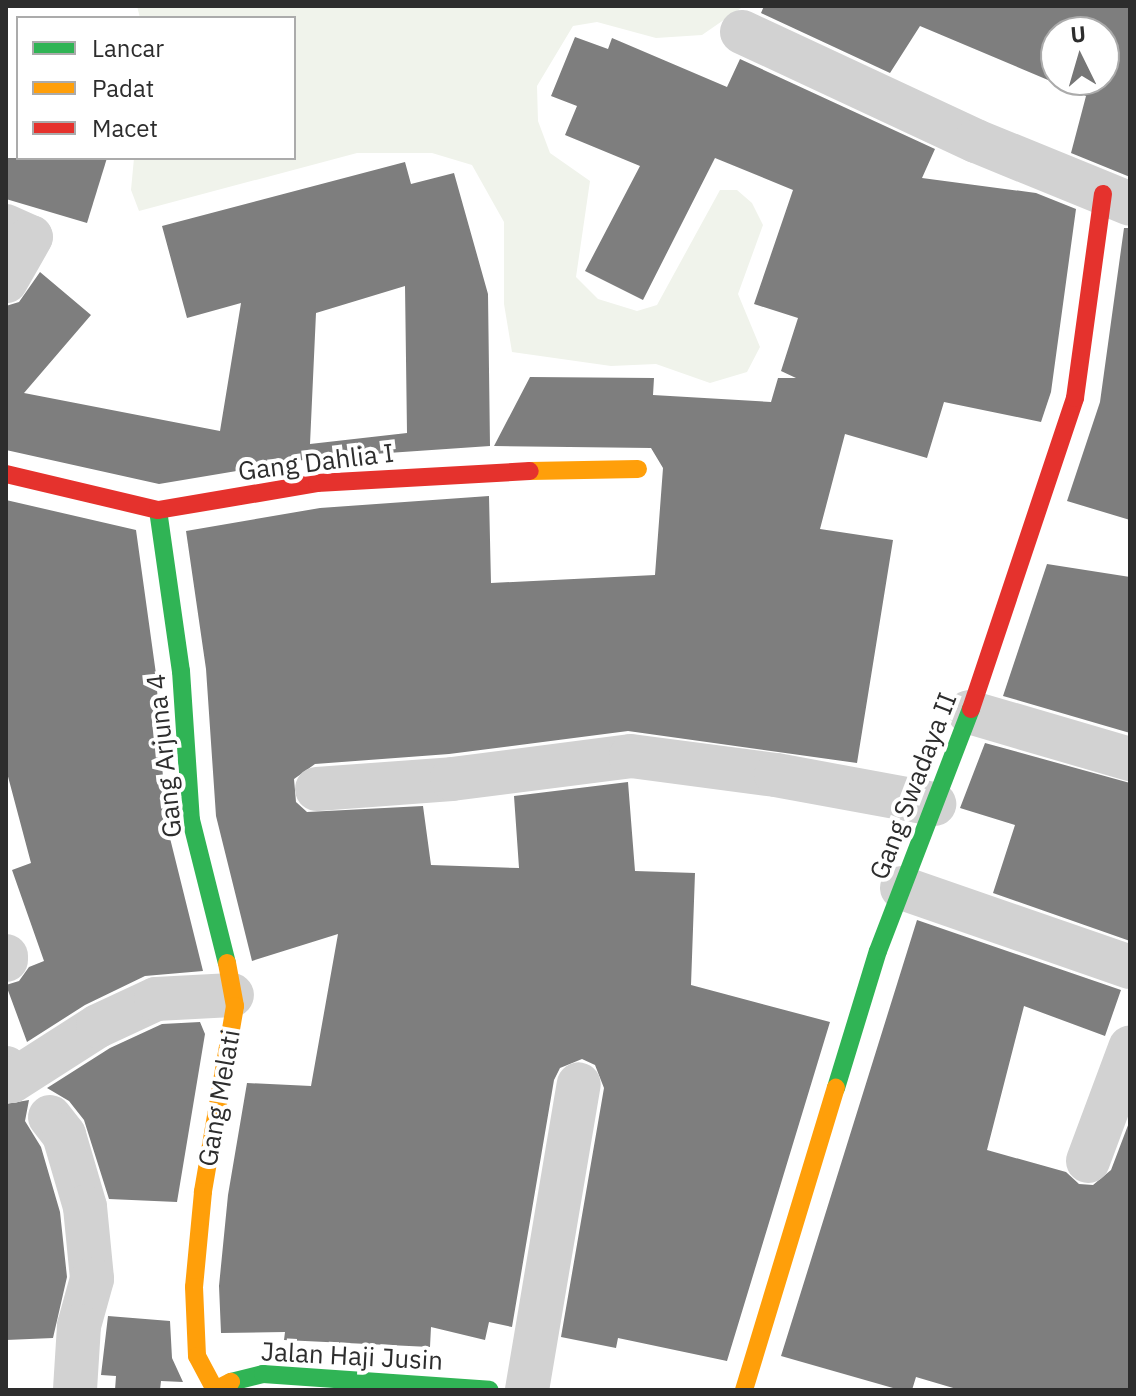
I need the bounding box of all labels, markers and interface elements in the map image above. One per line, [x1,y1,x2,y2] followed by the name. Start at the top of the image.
[16,16,296,160] legend
[1040,16,1120,96] north arrow
[1069,18,1087,49] text: U
[92,32,164,64] text: Lancar
[92,72,154,104] text: Padat
[92,112,158,144] text: Macet
[236,437,396,487] street label: Gang Dahlia I
[140,673,188,839] street label: Gang Arjuna 4
[863,688,963,884] street label: Gang Swadaya II
[192,1027,246,1169] street label: Gang Melati
[260,1336,444,1376] street label: Jalan Haji Jusin

